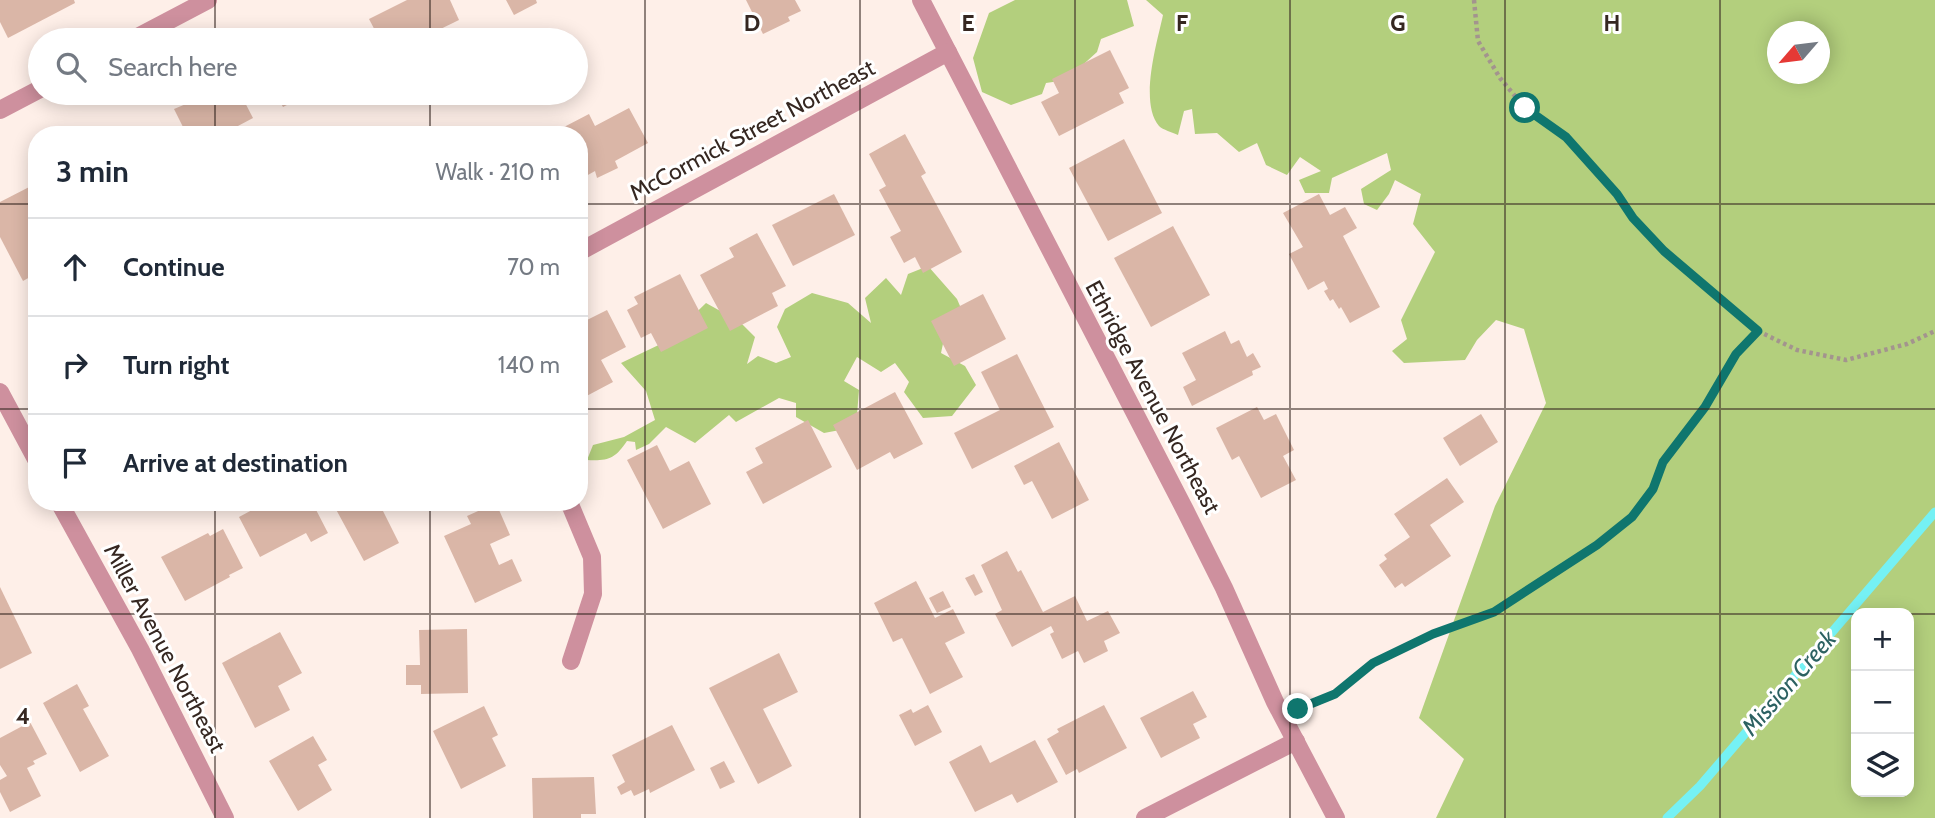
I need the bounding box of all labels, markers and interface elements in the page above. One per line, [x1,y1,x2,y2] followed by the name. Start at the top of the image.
[744,9,760,37] text: D
[961,9,975,37] text: E
[1176,9,1188,37] text: F
[1390,9,1406,37] text: G
[1604,9,1620,37] text: H
[1767,21,1830,84] north arrow
[28,28,588,105] search box
[52,48,90,86] icon: search
[108,51,237,83] text: Search here
[625,53,880,207] street label: McCormick Street Northeast
[1509,92,1540,123] route start
[56,153,129,190] text: 3 min
[436,158,560,186] text: Walk · 210 m
[56,248,94,286] icon: ahead
[123,251,225,283] text: Continue
[507,253,560,281] text: 70 m
[1080,276,1227,519] street label: Ethridge Avenue Northeast
[56,346,94,384] icon: right
[123,349,229,381] text: Turn right
[498,351,560,379] text: 140 m
[56,444,94,482] icon: arrive
[123,447,348,479] text: Arrive at destination
[98,539,232,757] street label: Miller Avenue Northeast
[1851,608,1914,797] map controls
[1851,608,1914,671] button: +
[1735,624,1842,742] water label: Mission Creek
[1851,671,1914,734] button: −
[1282,693,1313,724] route end
[16,702,30,730] text: 4
[1851,734,1914,797] button: layers

